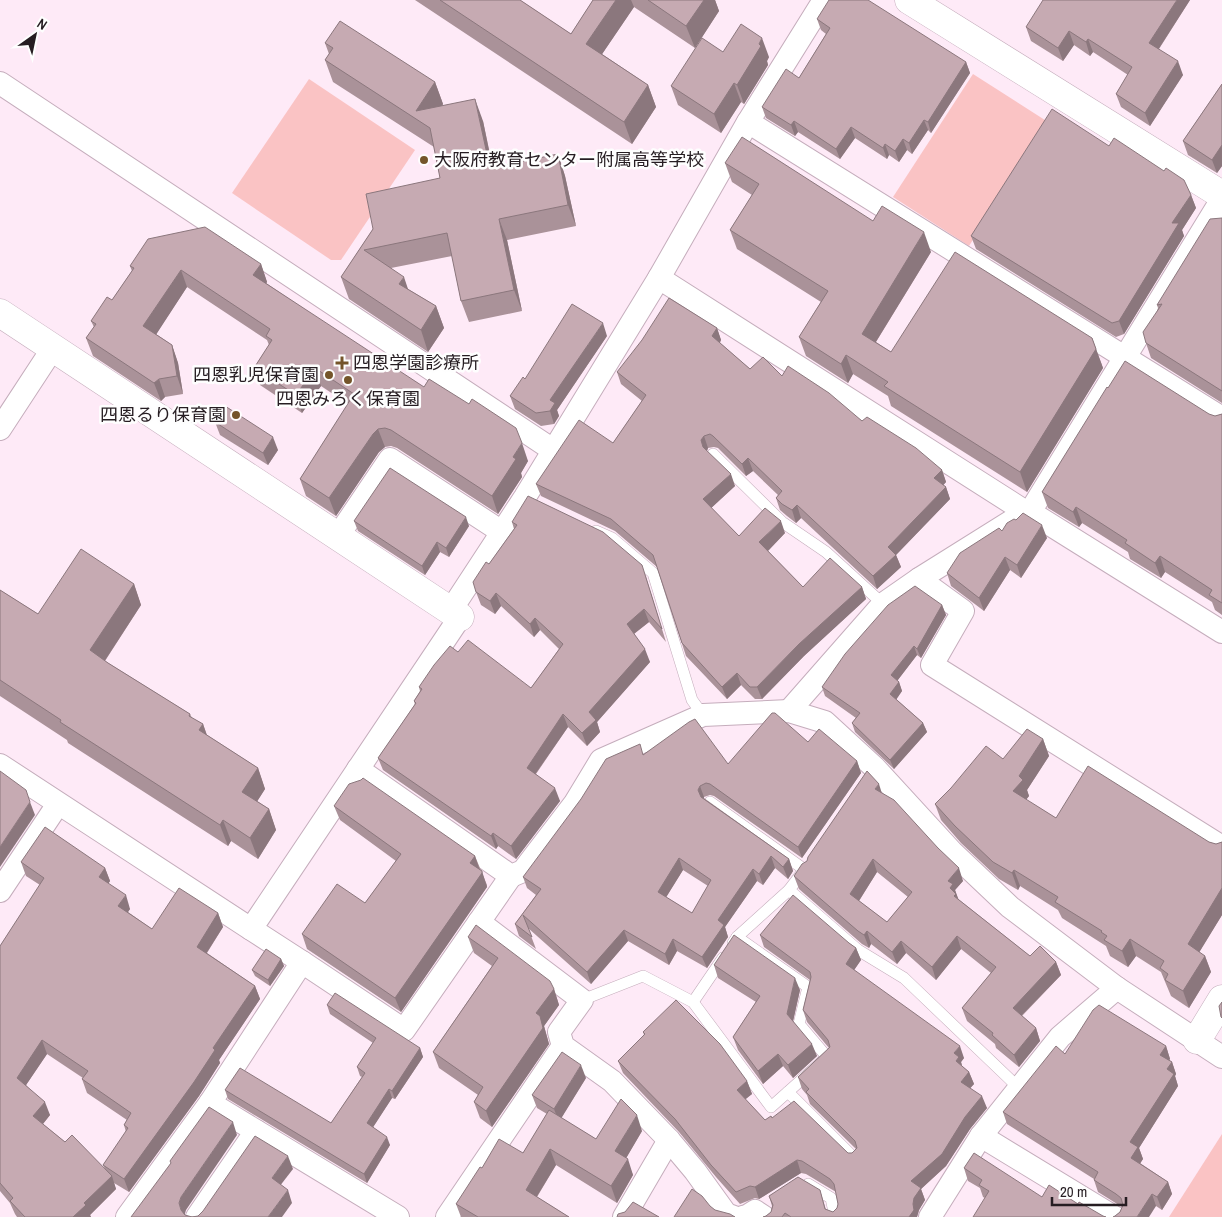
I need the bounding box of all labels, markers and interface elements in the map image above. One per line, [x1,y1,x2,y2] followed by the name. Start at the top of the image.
[10,10,60,60] north arrow
[34,14,50,34] text: N
[434,147,704,172] place label: 大阪府教育センター附属高等学校
[418,154,430,166] marker: 大阪府教育センター附属高等学校
[353,350,479,375] place label: 四恩学園診療所
[335,356,349,370] marker: 四恩学園診療所
[193,362,319,387] place label: 四恩乳児保育園
[323,369,335,381] marker: 四恩乳児保育園
[342,374,354,386] marker: 四恩みろく保育園
[276,386,420,411] place label: 四恩みろく保育園
[100,402,226,427] place label: 四恩るり保育園
[230,409,242,421] marker: 四恩るり保育園
[1052,1174,1126,1206] scale bar
[1060,1181,1087,1202] text: 20 m

